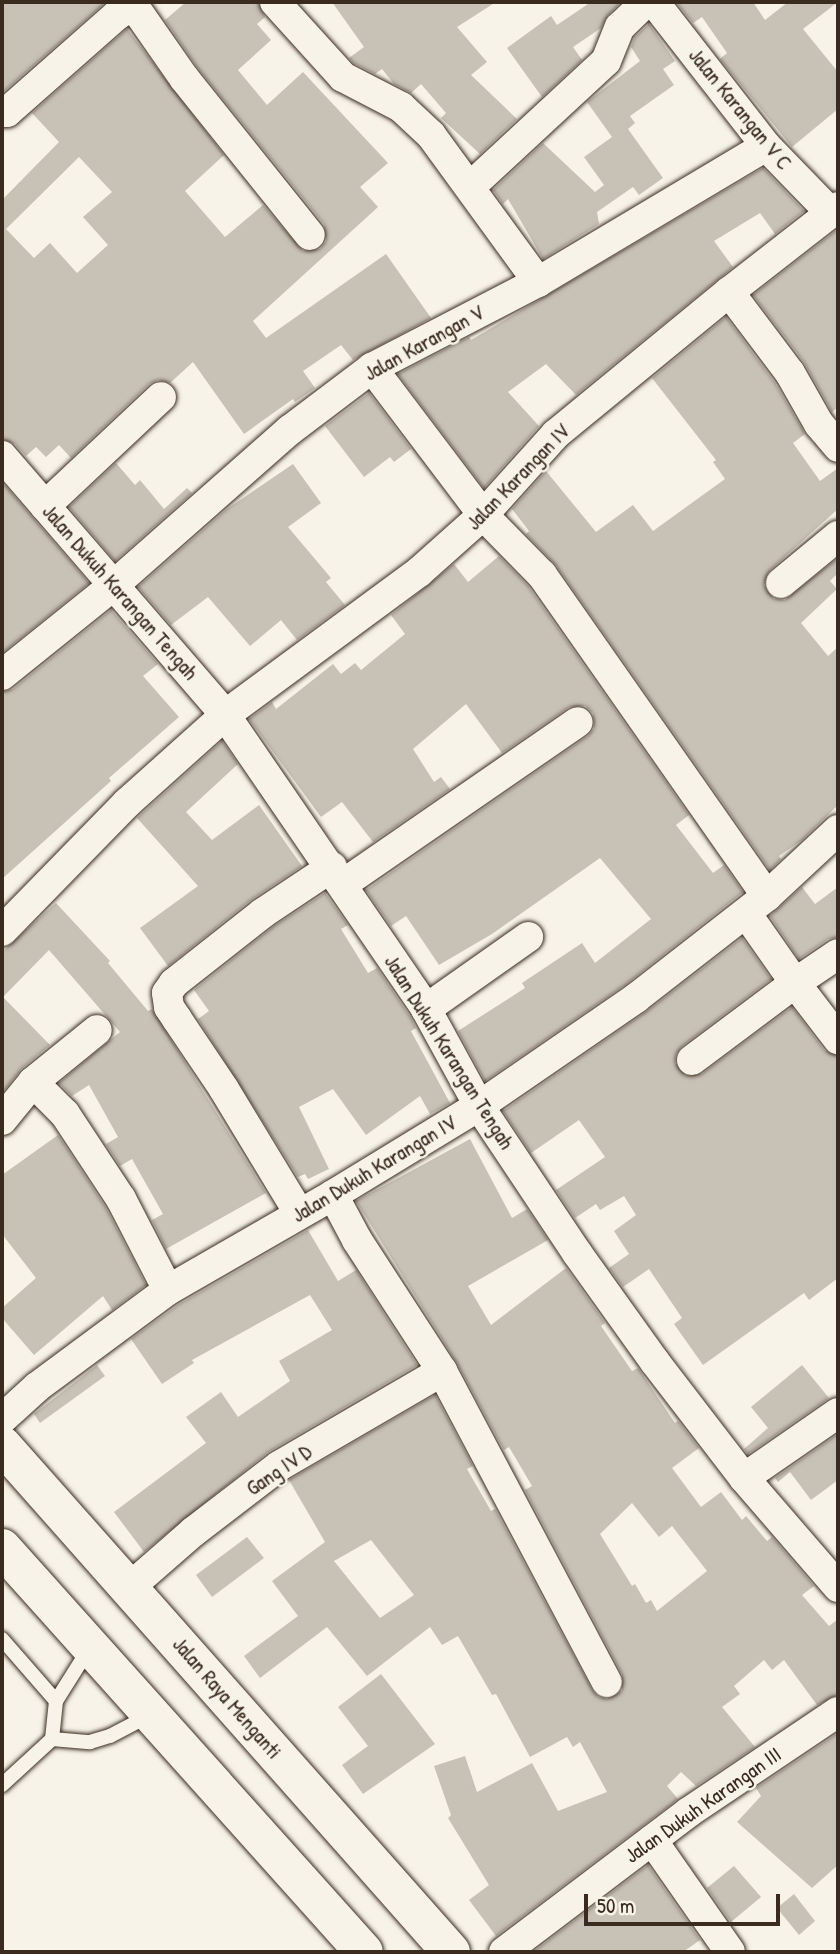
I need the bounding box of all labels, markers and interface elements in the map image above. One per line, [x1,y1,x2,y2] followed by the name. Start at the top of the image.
[683,43,797,175] street label: Jalan Karangan V C
[360,300,488,386] street label: Jalan Karangan V
[461,419,575,535] street label: Jalan Karangan IV
[37,499,203,685] street label: Jalan Dukuh Karangan Tengah
[379,950,519,1154] street label: Jalan Dukuh Karangan Tengah
[287,1110,461,1228] street label: Jalan Dukuh Karangan IV
[241,1439,317,1501] street label: Gang IV D
[167,1632,287,1764] street label: Jalan Raya Menganti
[620,1742,786,1868] street label: Jalan Dukuh Karangan III
[588,1881,784,1925] scale bar
[597,1891,634,1920] text: 50 m

